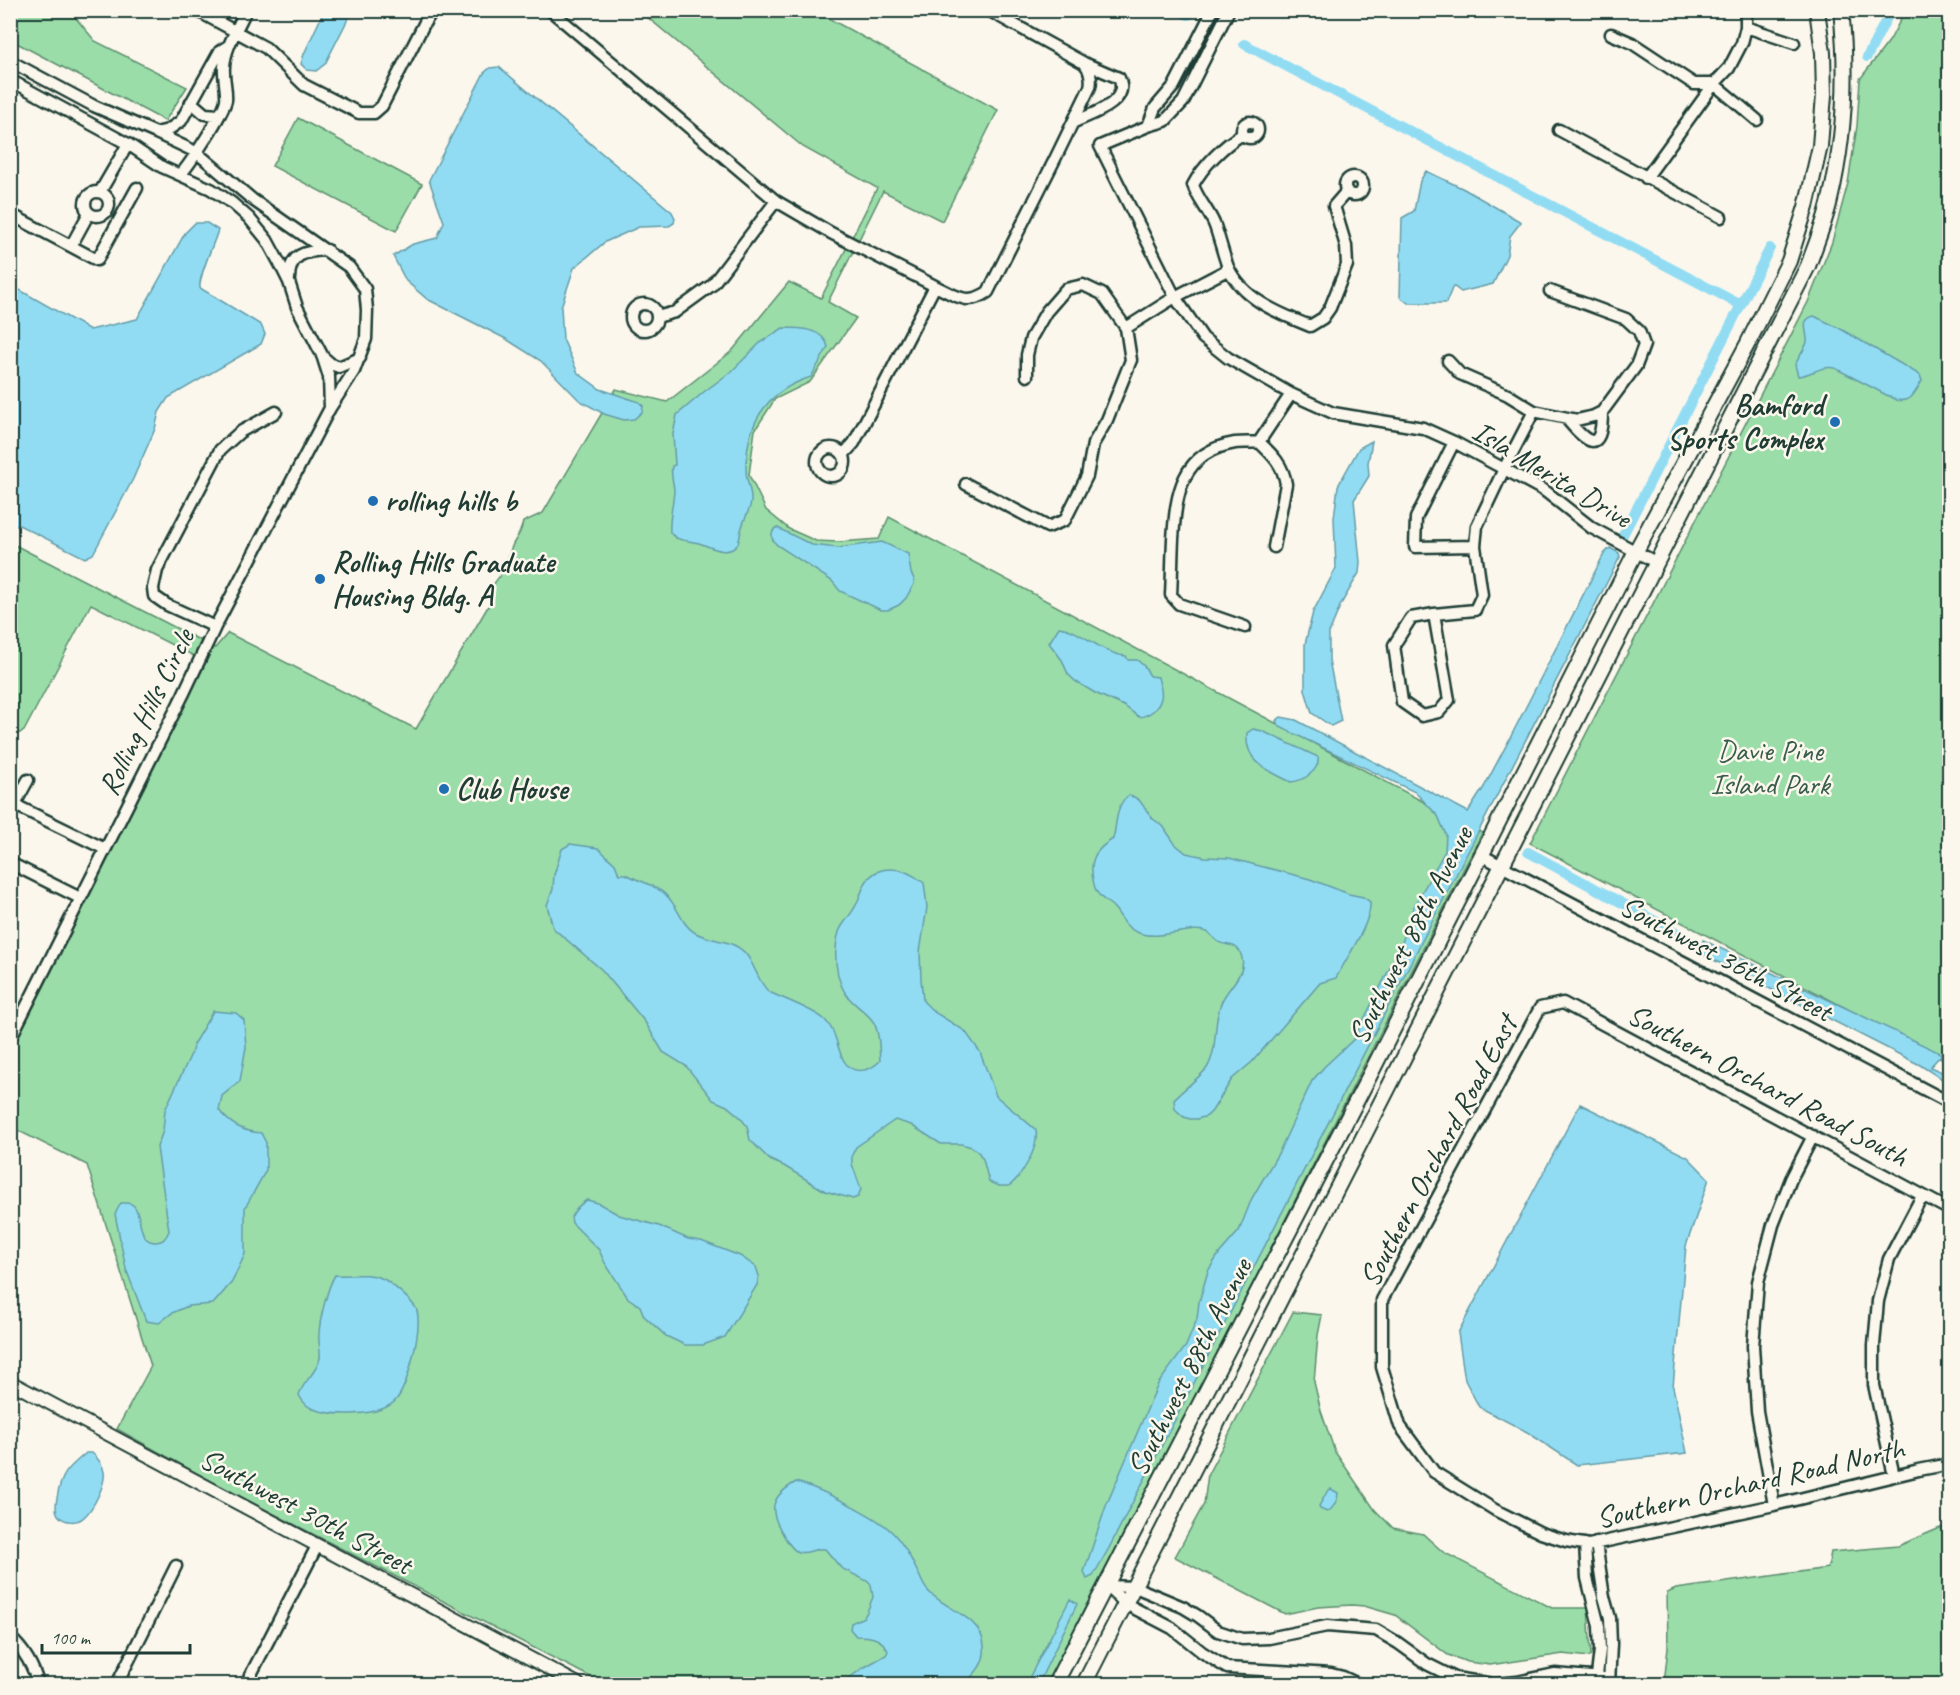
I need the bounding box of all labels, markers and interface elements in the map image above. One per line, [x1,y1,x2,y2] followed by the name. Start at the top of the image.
[1667,386,1828,458] place label: Bamford Sports Complex
[1466,412,1640,538] street label: Isla Merita Drive
[1828,415,1842,429] marker: Bamford Sports Complex
[385,482,519,520] place label: rolling hills b
[366,494,380,508] marker: rolling hills b
[332,543,557,615] place label: Rolling Hills Graduate Housing Bldg. A
[313,572,327,586] marker: Rolling Hills Graduate Housing Bldg. A
[89,621,204,801] street label: Rolling Hills Circle
[1711,731,1831,803] park label: Davie Pine Island Park
[456,770,570,808] place label: Club House
[437,782,451,796] marker: Club House
[1339,818,1482,1050] street label: Southwest 88th Avenue
[1613,886,1841,1031] street label: Southwest 36th Street
[1621,995,1915,1175] street label: Southern Orchard Road South
[1350,1005,1527,1293] street label: Southern Orchard Road East
[1118,1250,1261,1482] street label: Southwest 88th Avenue
[1592,1429,1910,1537] street label: Southern Orchard Road North
[193,1439,421,1584] street label: Southwest 30th Street
[42,1617,190,1655] scale bar
[51,1627,92,1649] text: 100 m

